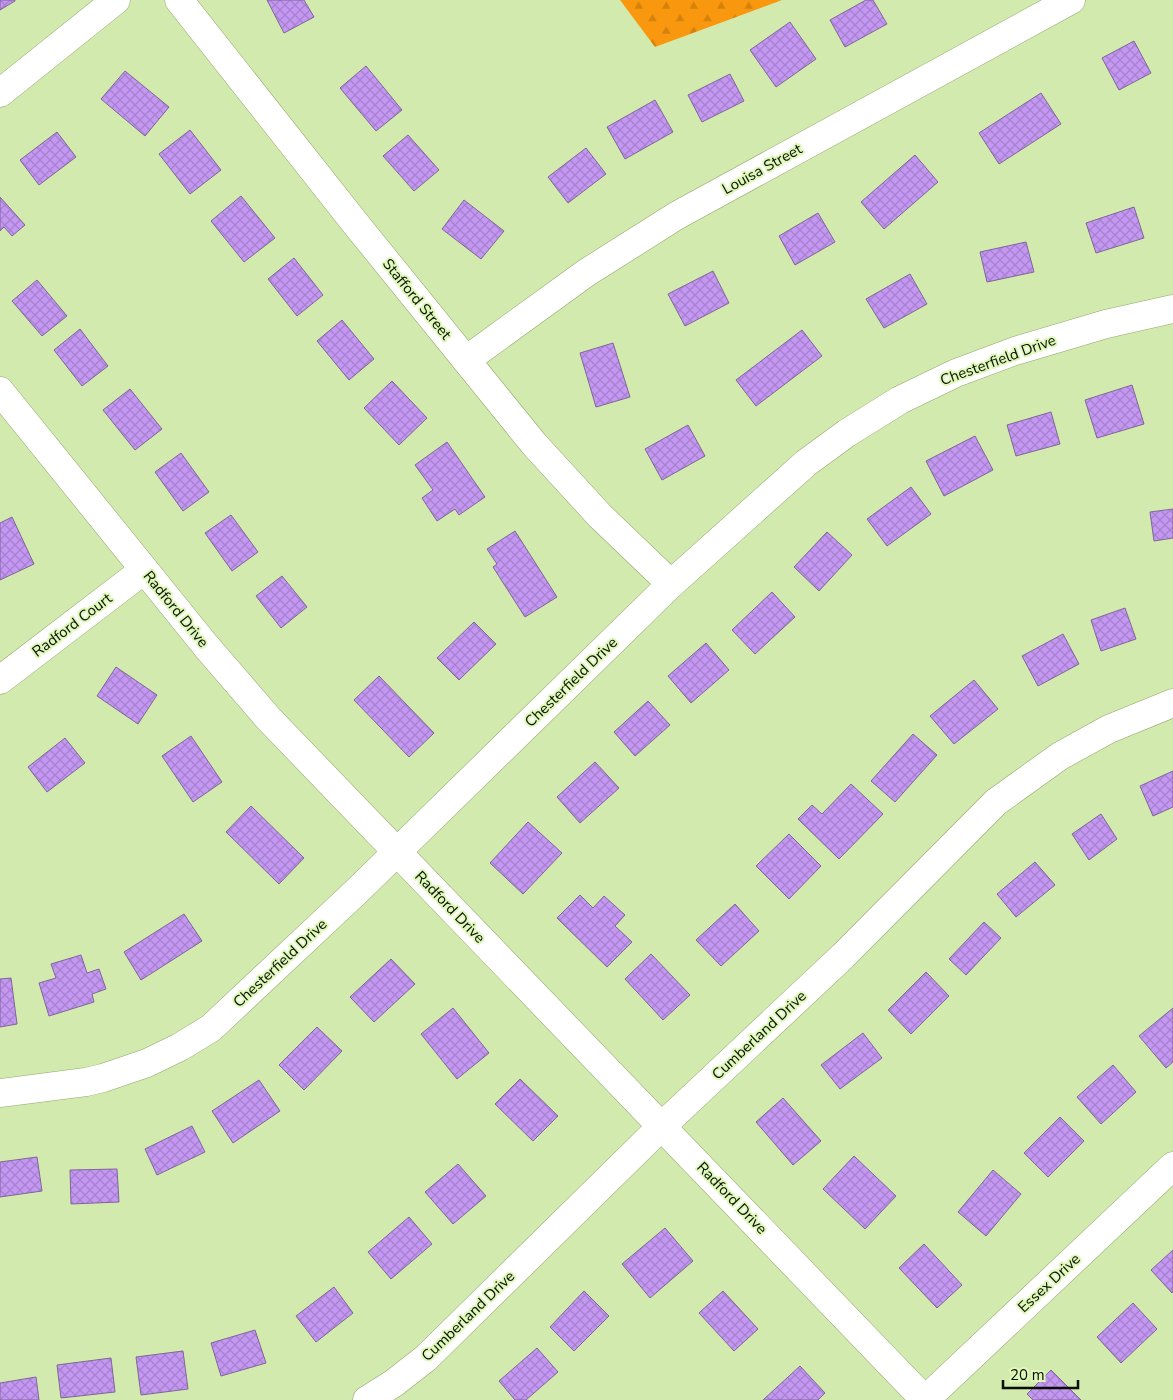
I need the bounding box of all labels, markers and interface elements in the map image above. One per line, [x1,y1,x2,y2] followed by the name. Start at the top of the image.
[719,139,806,199] street label: Louisa Street
[378,254,456,344] street label: Stafford Street
[937,330,1059,390] street label: Chesterfield Drive
[139,566,213,652] street label: Radford Drive
[28,588,117,662] street label: Radford Court
[520,633,622,731] street label: Chesterfield Drive
[410,867,490,948] street label: Radford Drive
[229,914,331,1012] street label: Chesterfield Drive
[707,986,811,1084] street label: Cumberland Drive
[692,1158,772,1239] street label: Radford Drive
[1014,1249,1084,1317] street label: Essex Drive
[417,1266,519,1366] street label: Cumberland Drive
[1003,1358,1078,1390] scale bar
[1010,1365,1045,1385] text: 20 m

